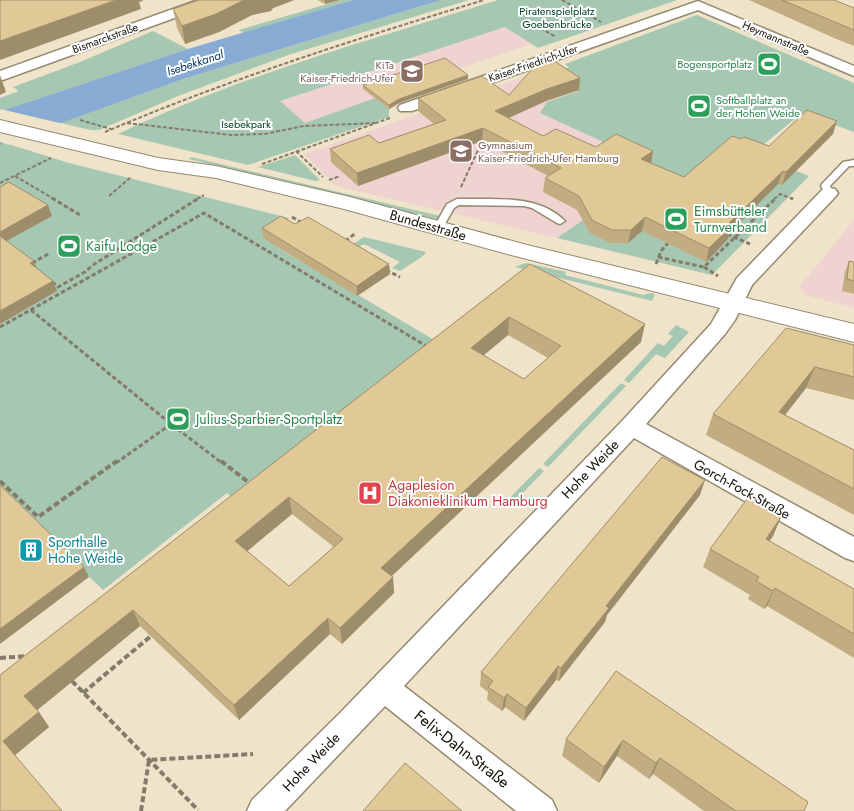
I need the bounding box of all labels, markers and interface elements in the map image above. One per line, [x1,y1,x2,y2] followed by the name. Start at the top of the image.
[519,3,595,32] park label: Piratenspielplatz Goebenbrücke
[740,17,812,59] street label: Heymannstraße
[70,19,140,57] street label: Bismarckstraße
[486,40,580,86] street label: Kaiser-Friedrich-Ufer
[164,45,227,81] water label: Isebekkanal
[756,51,782,77] sports icon: Bogensportplatz
[677,56,752,72] place label: Bogensportplatz
[300,57,394,86] place label: KiTa Kaiser-Friedrich-Ufer
[399,58,425,84] school or university icon: KiTa Kaiser-Friedrich-Ufer
[716,92,800,121] place label: Softballplatz an der Hohen Weide
[686,93,712,119] sports icon: Softballplatz an der Hohen Weide
[221,116,271,132] park label: Isebekpark
[478,137,619,166] place label: Gymnasium Kaiser-Friedrich-Ufer Hamburg
[448,138,474,164] school or university icon: Gymnasium Kaiser-Friedrich-Ufer Hamburg
[694,201,767,237] place label: Eimsbütteler Turnverband
[387,204,469,246] street label: Bundesstraße
[663,206,689,232] sports icon: Eimsbütteler Turnverband
[56,233,82,259] sports icon: Kaifu Lodge
[86,236,157,256] place label: Kaifu Lodge
[165,406,191,432] sports icon: Julius-Sparbier-Sportplatz
[194,409,343,429] place label: Julius-Sparbier-Sportplatz
[557,435,623,503] street label: Hohe Weide
[690,454,794,524] street label: Gorch-Fock-Straße
[388,475,548,511] place label: Agaplesion Diakonieklinikum Hamburg
[357,480,383,506] hospital icon: Agaplesion Diakonieklinikum Hamburg
[48,532,123,568] place label: Sporthalle Hohe Weide
[18,537,44,563] building icon: Sporthalle Hohe Weide
[409,704,515,794] street label: Felix-Dahn-Straße
[278,728,344,796] street label: Hohe Weide

